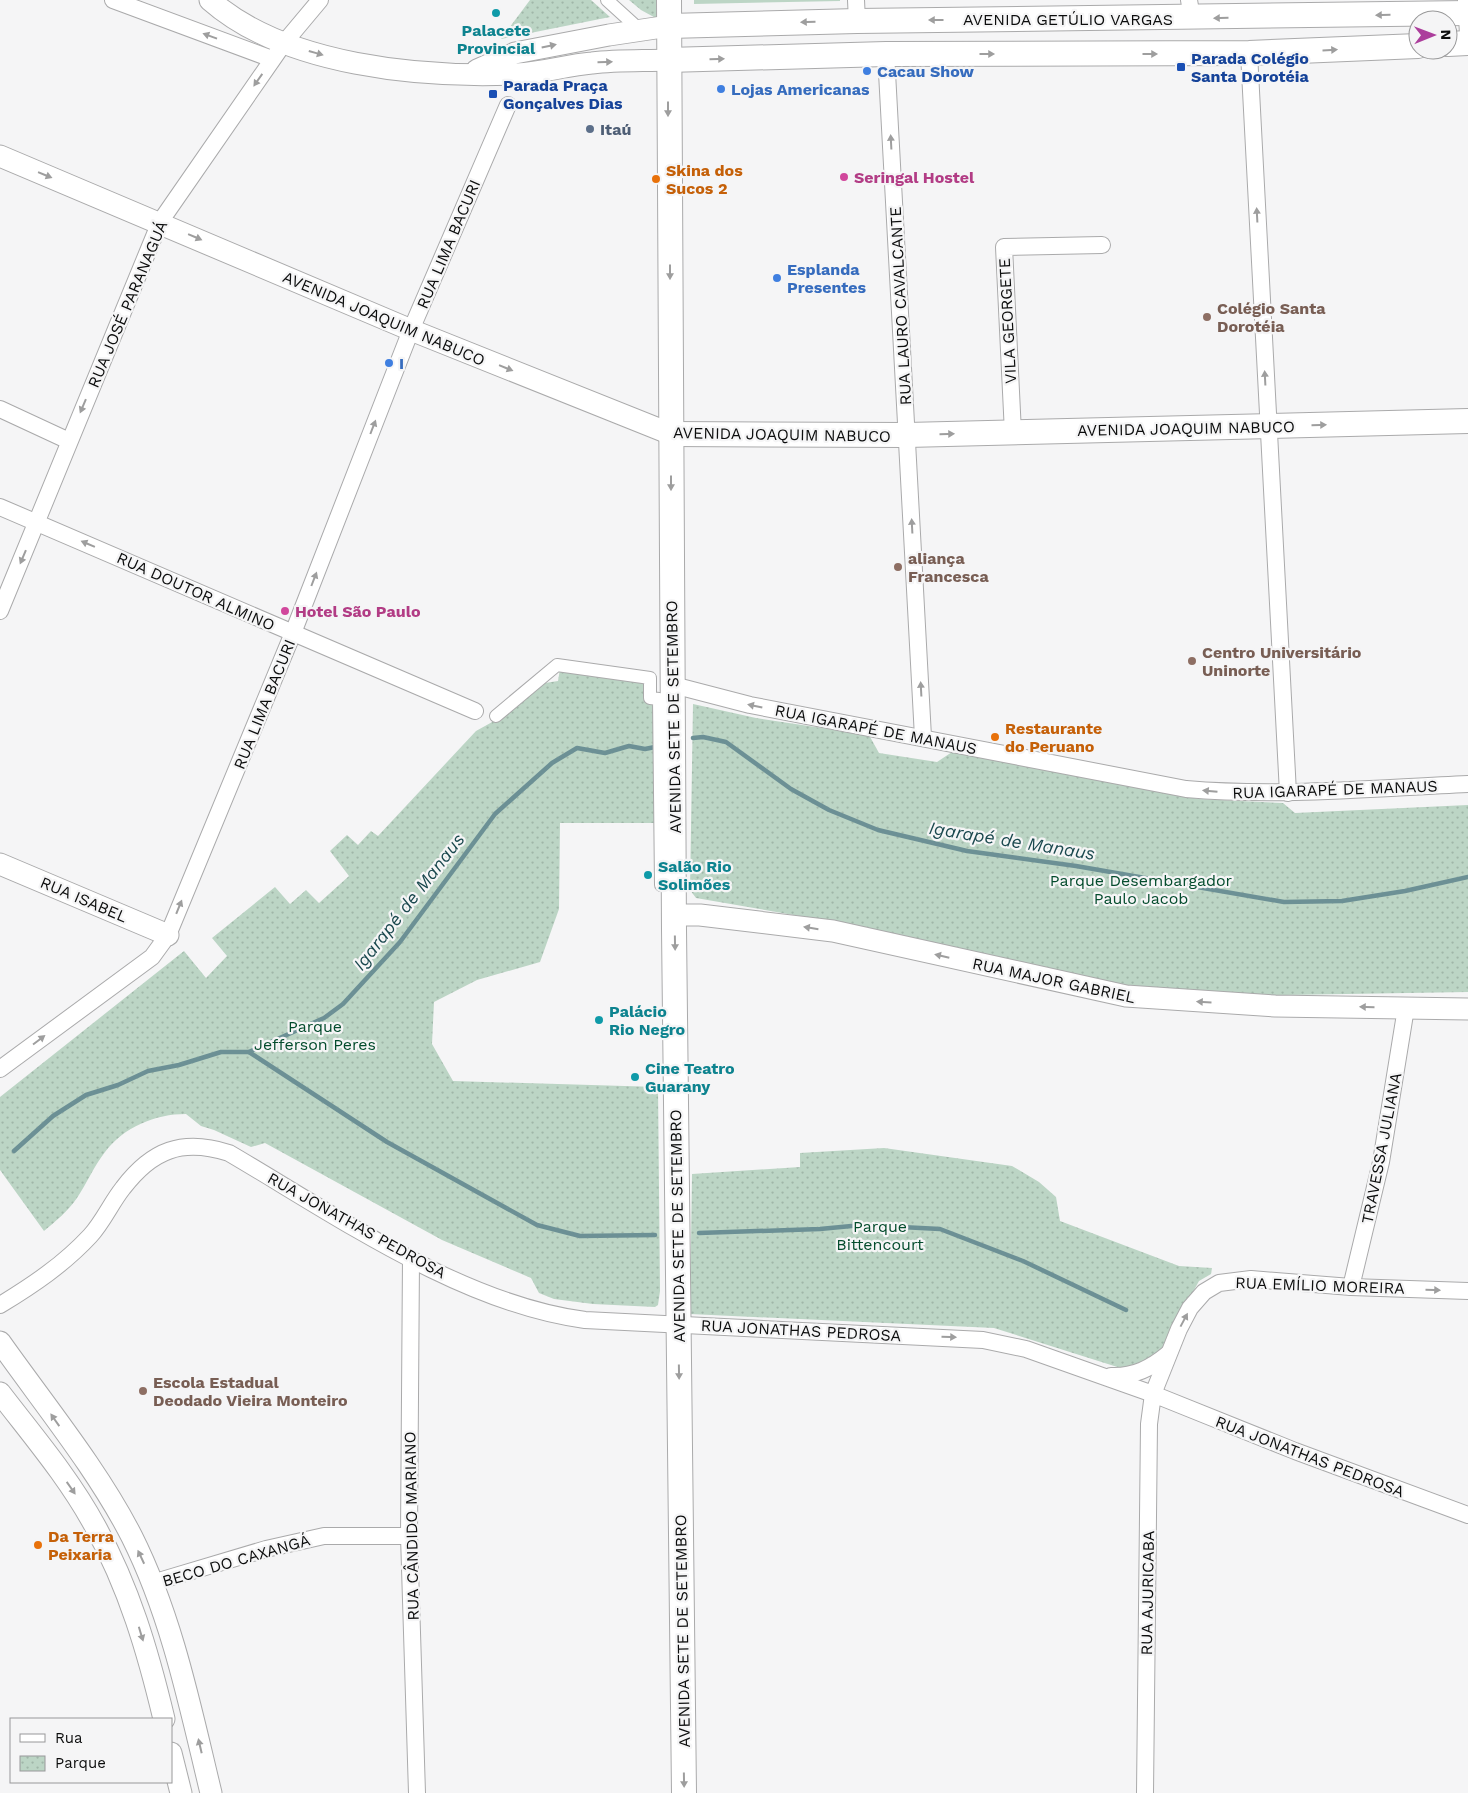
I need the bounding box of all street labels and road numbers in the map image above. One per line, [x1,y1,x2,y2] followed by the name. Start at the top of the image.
[963,10,1173,29] street label: AVENIDA GETÚLIO VARGAS
[413,177,484,312] street label: RUA LIMA BACURI
[886,206,915,406] street label: RUA LAURO CAVALCANTE
[84,218,171,390] street label: RUA JOSÉ PARANAGUÁ
[995,258,1020,384] street label: VILA GEORGETE
[279,266,489,370] street label: AVENIDA JOAQUIM NABUCO
[1077,417,1295,440] street label: AVENIDA JOAQUIM NABUCO
[673,423,891,446] street label: AVENIDA JOAQUIM NABUCO
[114,548,278,635] street label: RUA DOUTOR ALMINO
[662,600,685,834] street label: AVENIDA SETE DE SETEMBRO
[230,636,299,772] street label: RUA LIMA BACURI
[773,701,979,758] street label: RUA IGARAPÉ DE MANAUS
[1232,776,1438,803] street label: RUA IGARAPÉ DE MANAUS
[37,873,131,926] street label: RUA ISABEL
[971,954,1138,1007] street label: RUA MAJOR GABRIEL
[1358,1071,1406,1225] street label: TRAVESSA JULIANA
[666,1109,689,1343] street label: AVENIDA SETE DE SETEMBRO
[264,1168,450,1283] street label: RUA JONATHAS PEDROSA
[1235,1273,1406,1298] street label: RUA EMÍLIO MOREIRA
[700,1316,902,1345] street label: RUA JONATHAS PEDROSA
[1213,1412,1407,1501] street label: RUA JONATHAS PEDROSA
[400,1431,423,1621] street label: RUA CÂNDIDO MARIANO
[671,1514,694,1748] street label: AVENIDA SETE DE SETEMBRO
[160,1530,313,1591] street label: BECO DO CAXANGÁ
[1137,1530,1158,1656] street label: RUA AJURICABA

